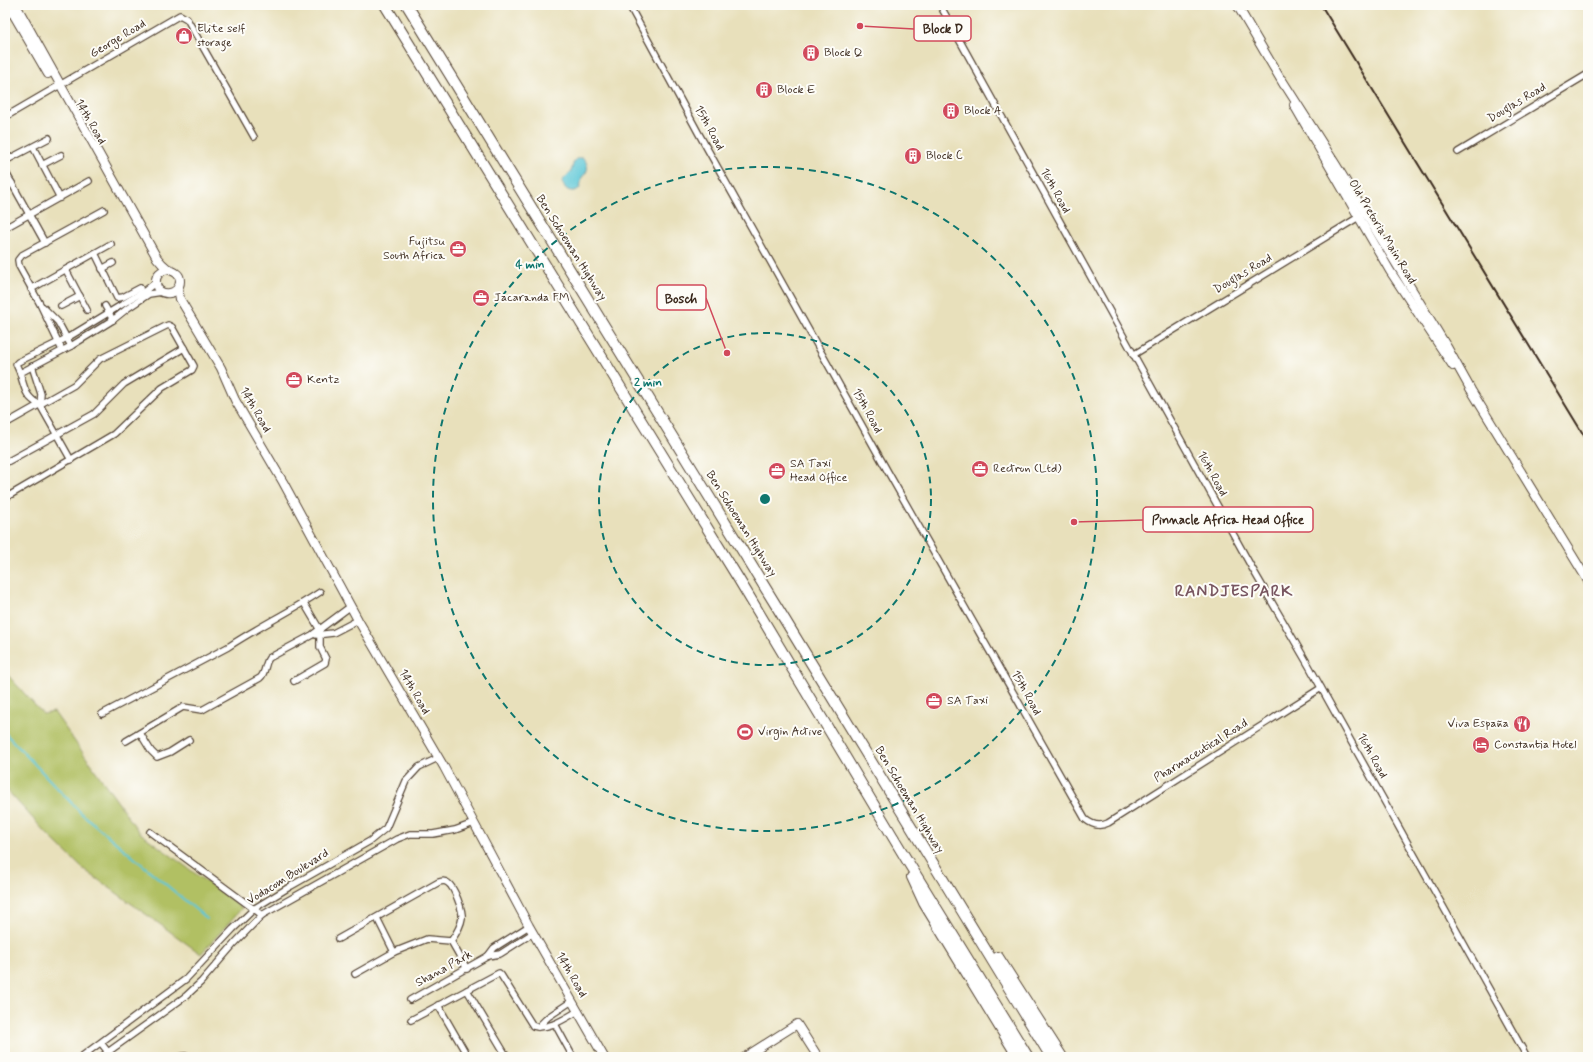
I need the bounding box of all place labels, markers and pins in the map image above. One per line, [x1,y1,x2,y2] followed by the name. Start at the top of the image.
[914,16,971,41] callout: Block D
[197,21,245,52] place label: Elite self storage
[174,26,194,46] shop icon: Elite self storage
[801,43,821,63] building icon: Block Q
[824,45,863,61] place label: Block Q
[754,80,774,100] building icon: Block E
[777,82,816,98] place label: Block E
[941,101,961,121] building icon: Block A
[964,103,1001,119] place label: Block A
[903,146,923,166] building icon: Block C
[926,148,963,164] place label: Block C
[383,234,446,264] place label: Fujitsu South Africa
[448,239,468,259] office icon: Fujitsu South Africa
[657,285,706,310] callout: Bosch
[471,288,491,308] office icon: Jacaranda FM
[494,290,570,306] place label: Jacaranda FM
[284,370,304,390] office icon: Kentz
[307,372,340,388] place label: Kentz
[790,456,847,486] place label: SA Taxi Head Office
[970,459,990,479] office icon: Rectron (Ltd)
[767,461,787,481] office icon: SA Taxi Head Office
[993,461,1062,477] place label: Rectron (Ltd)
[758,492,772,506] centre of rings
[1143,507,1313,532] callout: Pinnacle Africa Head Office
[924,691,944,711] office icon: SA Taxi
[947,693,988,709] place label: SA Taxi
[1512,714,1532,734] restaurant icon: Viva España
[1448,716,1509,732] place label: Viva España
[735,722,755,742] sports icon: Virgin Active
[758,724,822,740] place label: Virgin Active
[1471,735,1491,755] hotel icon: Constantia Hotel
[1494,737,1577,753] place label: Constantia Hotel

